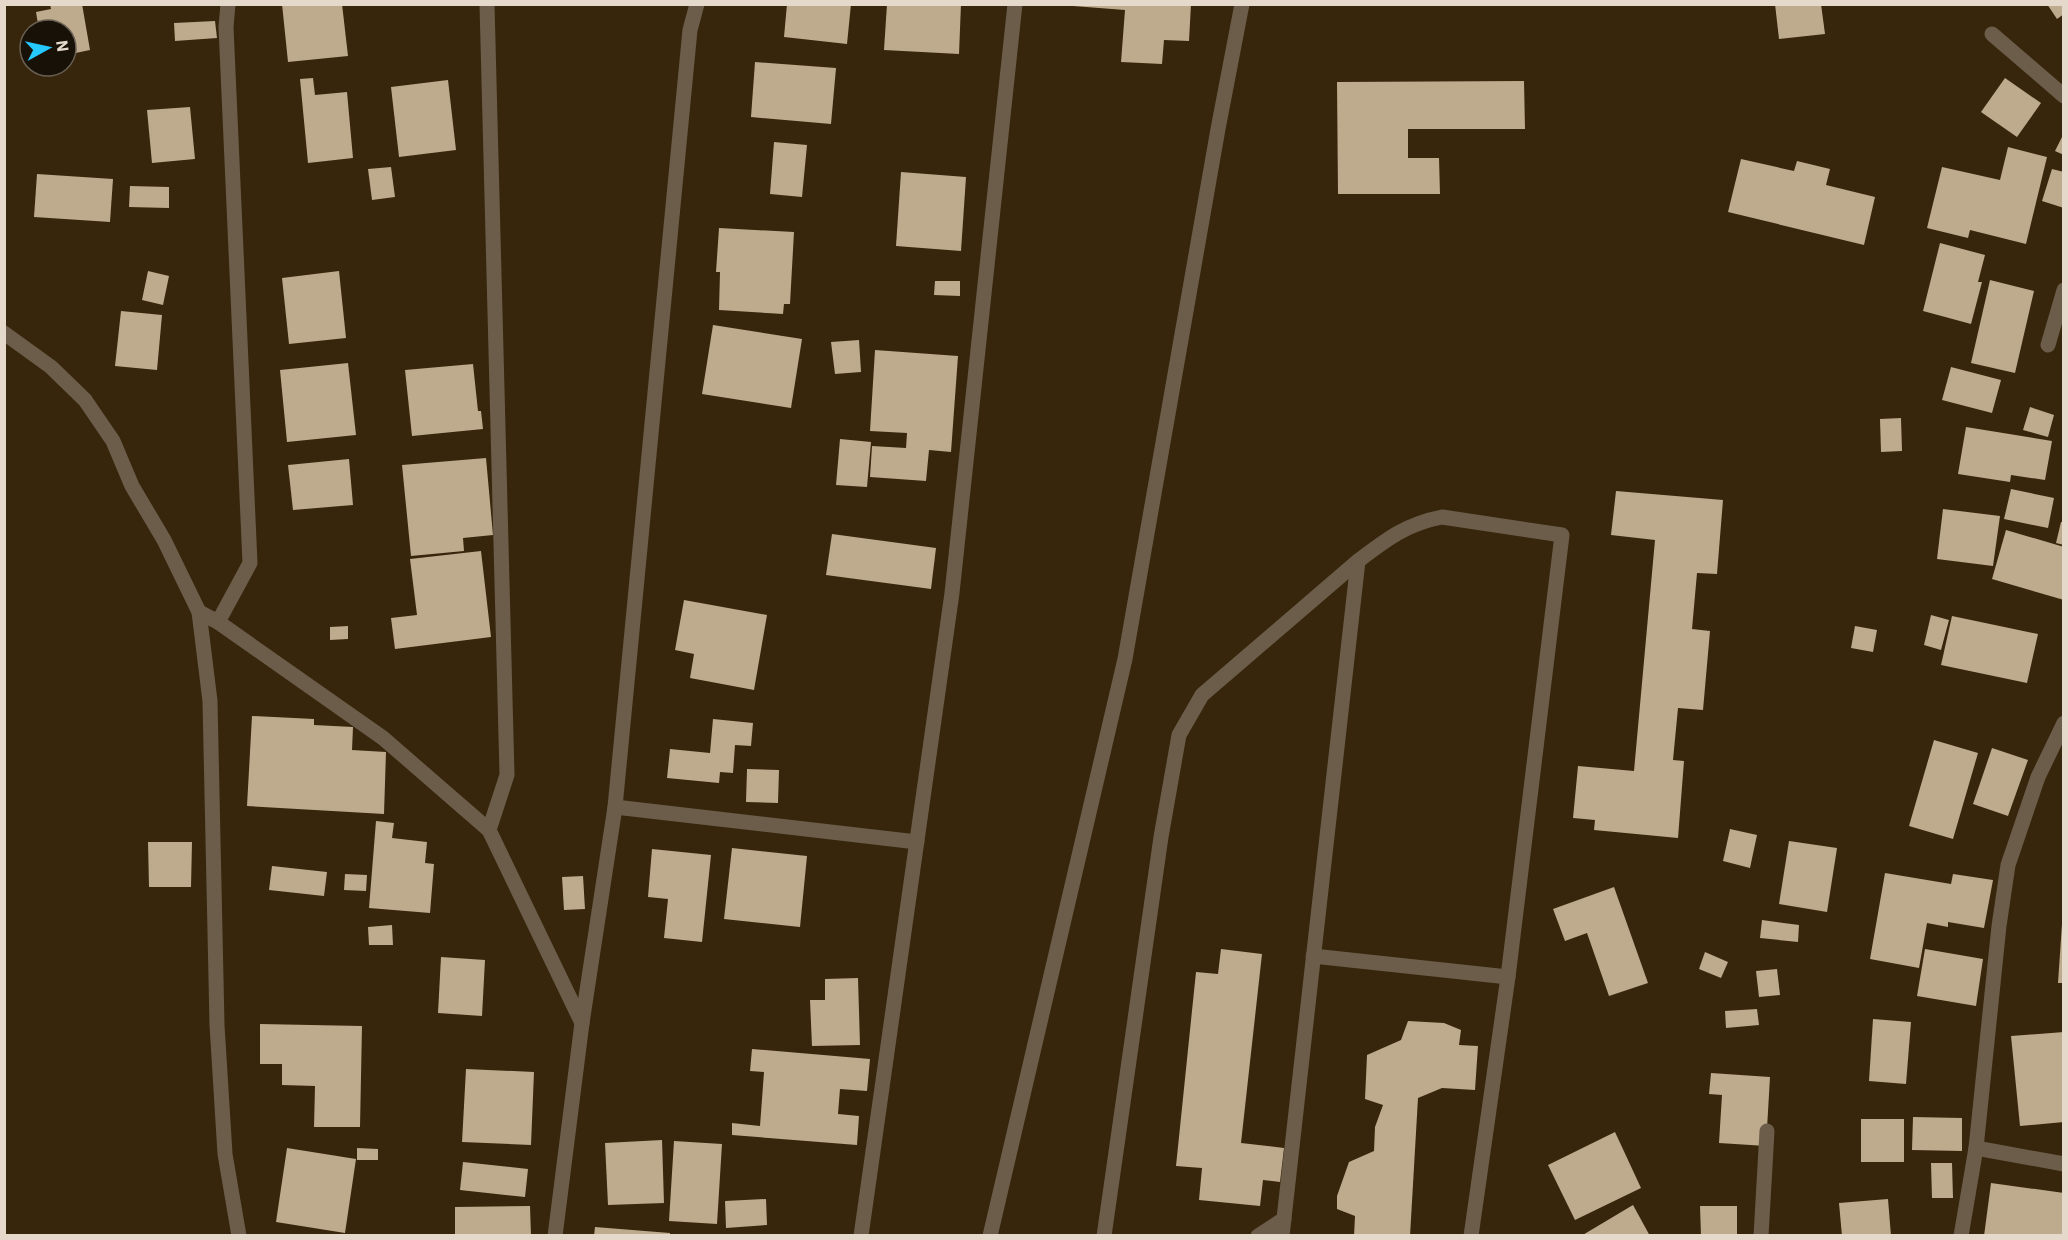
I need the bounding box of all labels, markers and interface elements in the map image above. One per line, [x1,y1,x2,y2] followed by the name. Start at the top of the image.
[18,18,78,78] north arrow
[52,39,74,53] text: N

